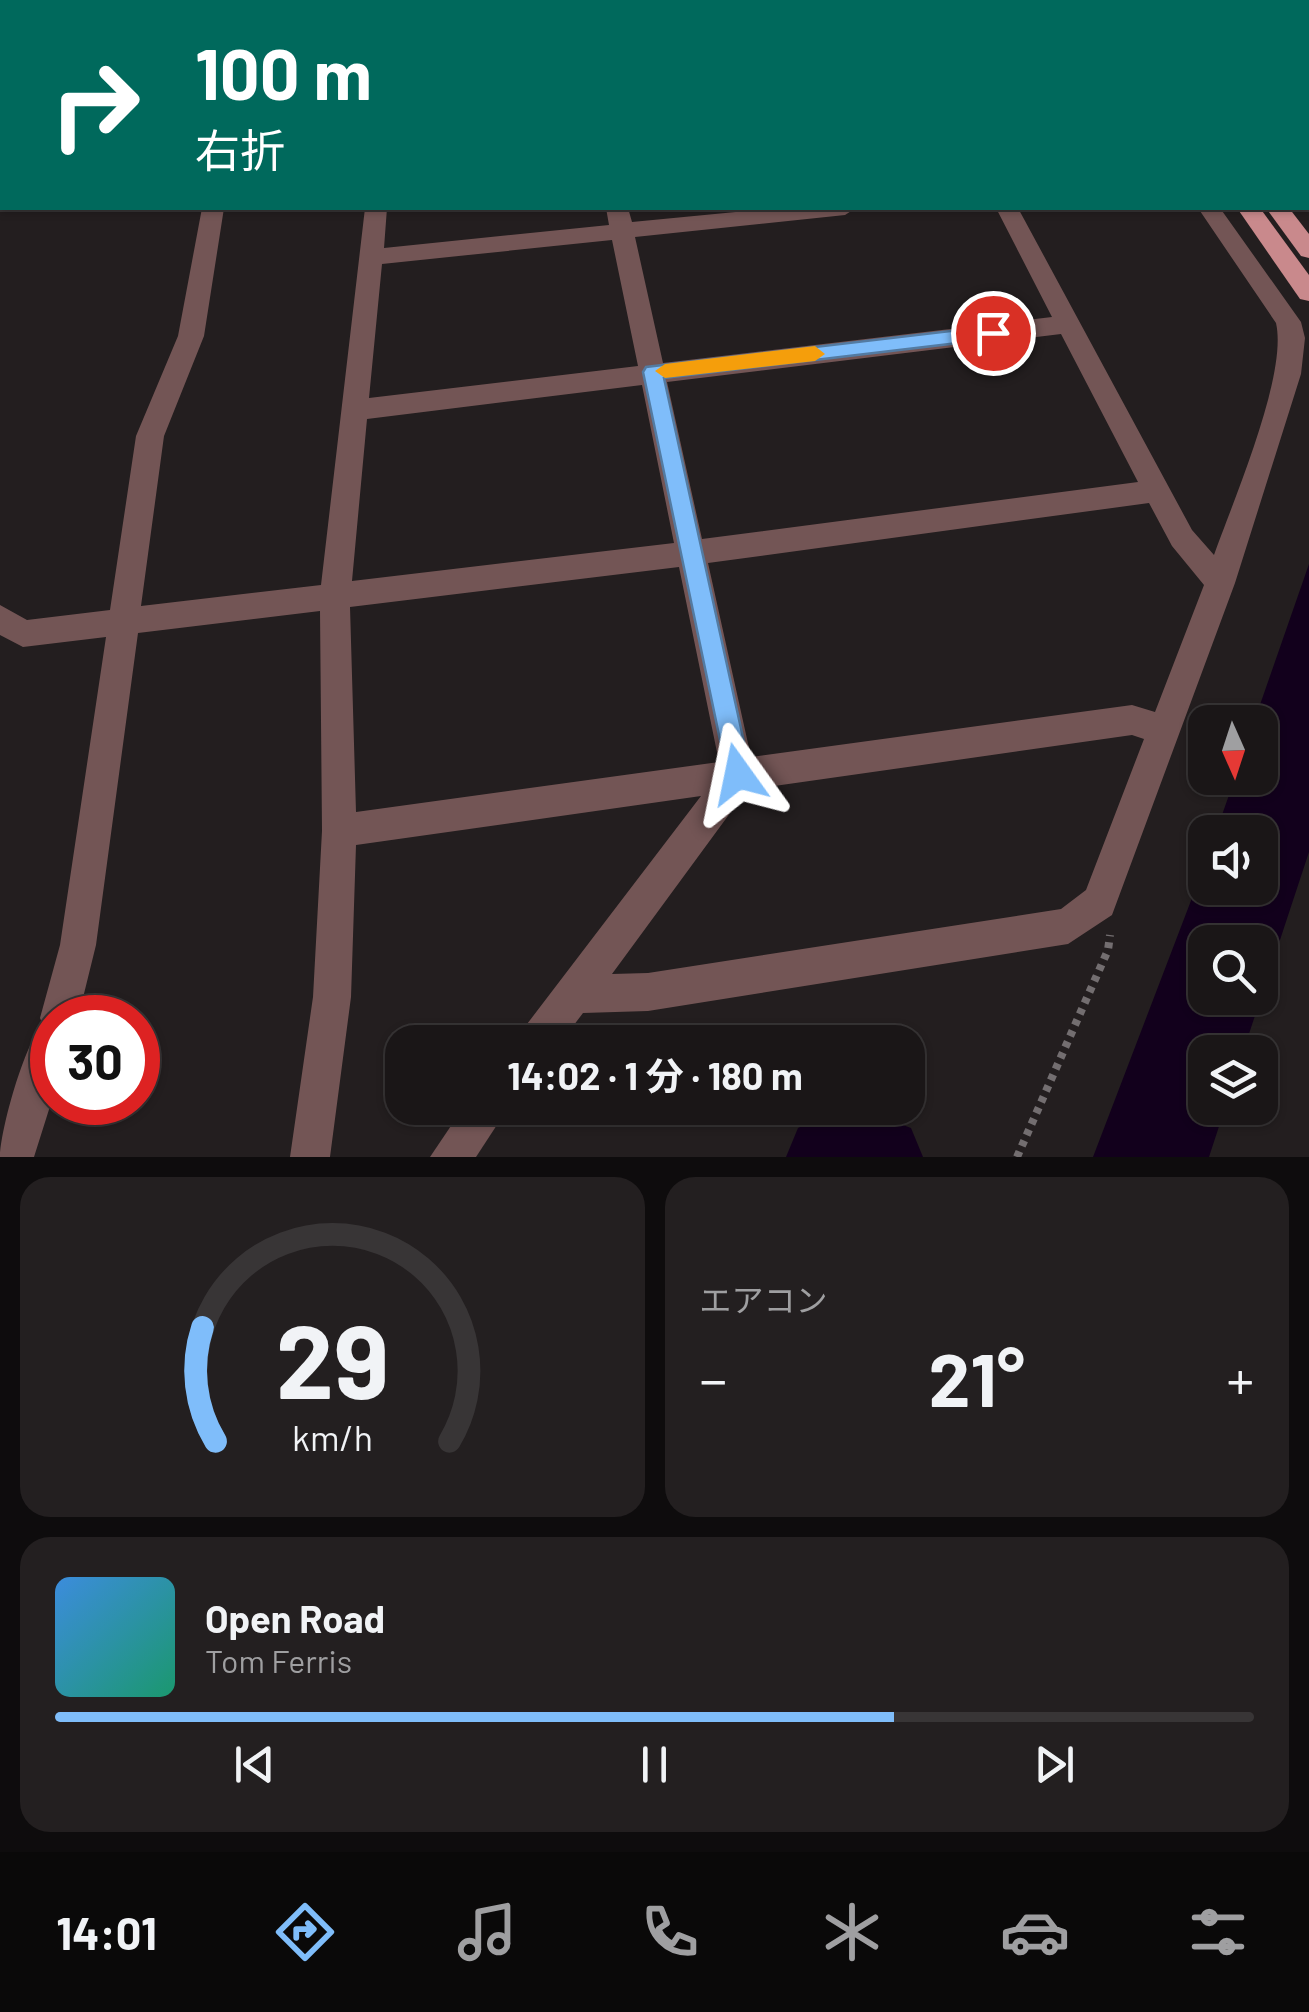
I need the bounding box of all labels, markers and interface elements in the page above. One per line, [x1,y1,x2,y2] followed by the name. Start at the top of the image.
[195,30,372,114] text: 100 m
[30,40,160,170] icon: right
[195,122,285,176] text: 右折
[951,291,1036,376] pin
[966,306,1021,361] icon: arrive
[1188,705,1278,795] north arrow
[1188,705,1278,1125] map controls
[686,722,790,826] position arrow
[1188,815,1278,905] button: sound
[1188,925,1278,1015] button: search
[30,995,160,1125] speed limit sign: 30
[1188,1035,1278,1125] button: layers
[507,1052,803,1098] text: 14:02 · 1 分 · 180 m
[700,1280,828,1318] text: エアコン
[276,1295,389,1420] text: 29
[929,1332,1025,1422] text: 21°
[700,1345,727,1411] text: −
[1226,1345,1254,1411] text: +
[292,1415,373,1458] text: km/h
[205,1595,385,1641] text: Open Road
[205,1641,352,1679] text: Tom Ferris
[227,1737,282,1792] icon: previous
[627,1737,682,1792] icon: pause
[1027,1737,1082,1792] icon: next
[270,1897,340,1967] icon: directions
[452,1897,522,1967] icon: music
[635,1897,705,1967] icon: phone
[817,1897,887,1967] icon: climate
[1000,1897,1070,1967] icon: car
[1183,1897,1253,1967] icon: filters
[56,1905,157,1959] text: 14:01

